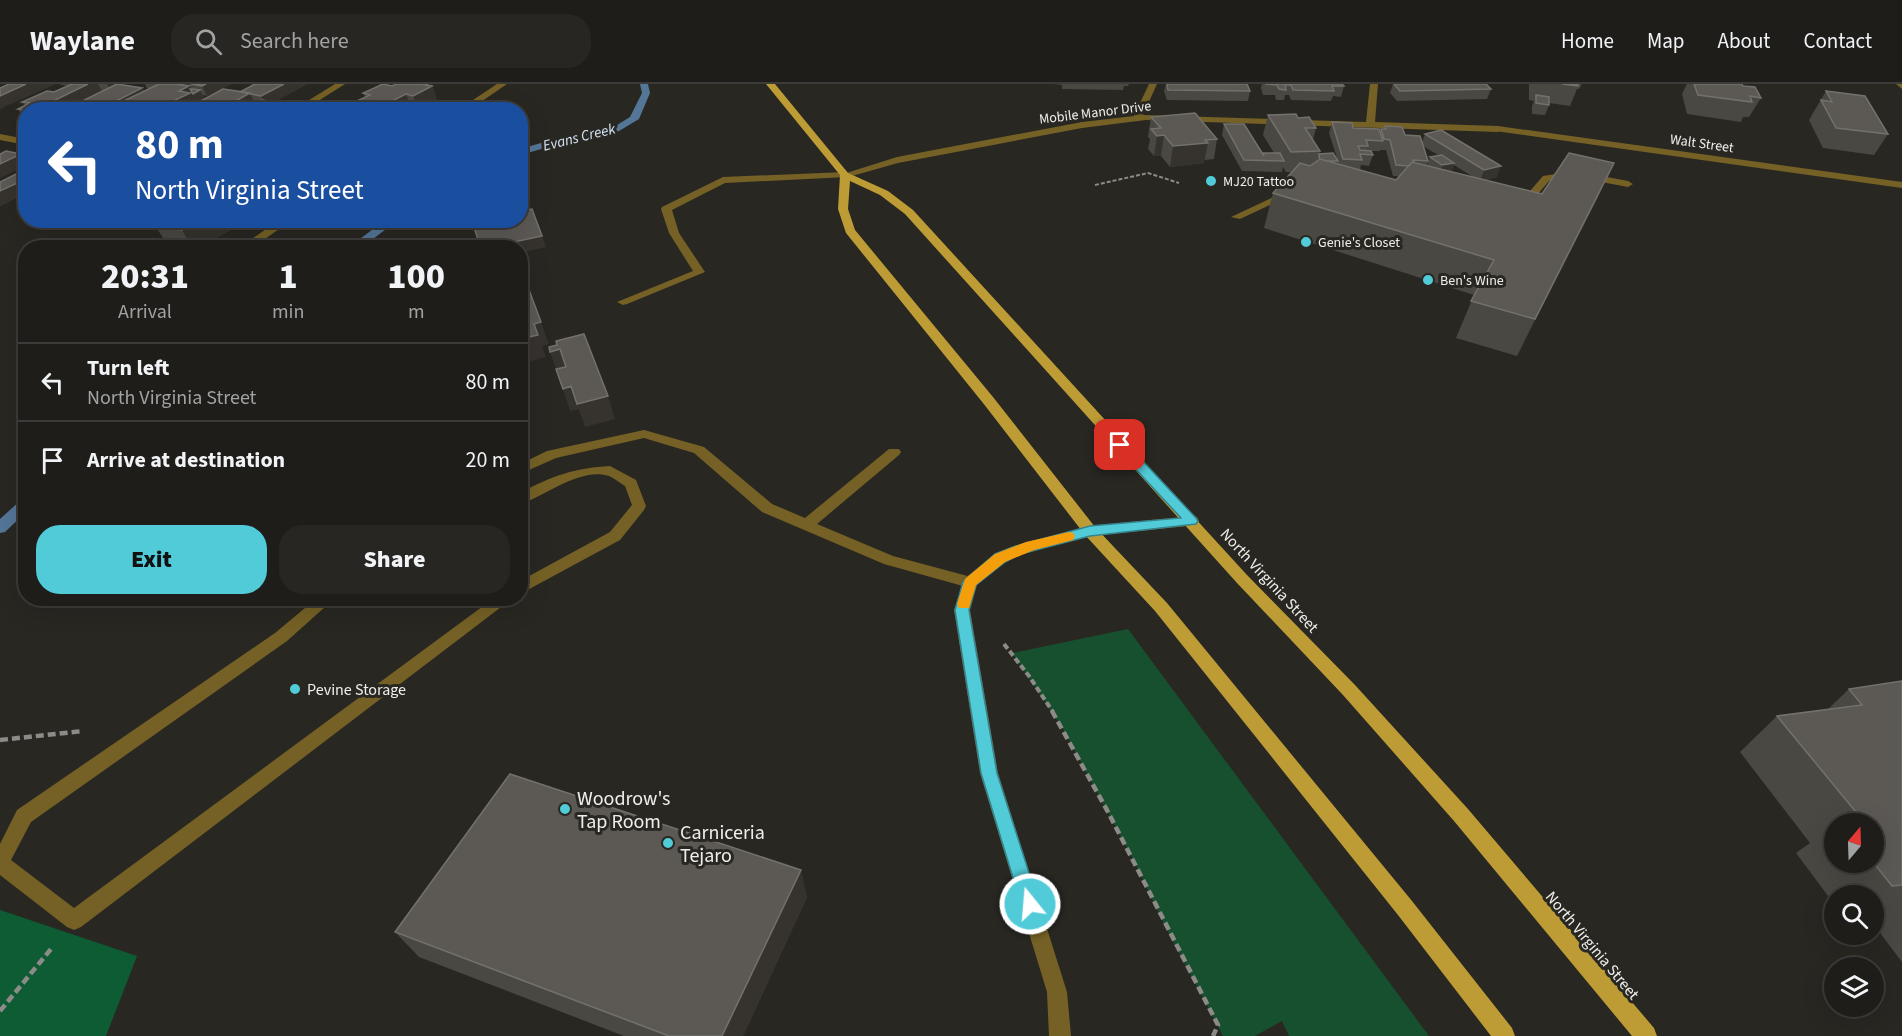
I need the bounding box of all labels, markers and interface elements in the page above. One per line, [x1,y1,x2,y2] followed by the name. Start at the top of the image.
[171,14,591,68] search box
[30,21,135,61] text: Waylane
[192,25,225,58] icon: search
[240,25,349,57] text: Search here
[1561,26,1614,56] text: Home
[1647,26,1685,56] text: Map
[1718,26,1770,56] text: About
[1803,26,1872,56] text: Contact
[1038,96,1152,130] street label: Mobile Manor Drive
[135,115,224,175] text: 80 m
[541,118,618,157] water label: Evans Creek
[36,126,114,204] icon: left
[1669,130,1735,158] street label: Walt Street
[135,171,364,210] text: North Virginia Street
[1223,172,1294,192] place label: MJ20 Tattoo
[1204,174,1218,188] marker: MJ20 Tattoo
[1318,233,1400,253] place label: Genie's Closet
[1299,235,1313,249] marker: Genie's Closet
[101,251,189,302] text: 20:31
[279,251,298,302] text: 1
[387,251,445,302] text: 100
[1440,271,1504,291] place label: Ben's Wine
[1421,273,1435,287] marker: Ben's Wine
[118,298,172,326] text: Arrival
[272,298,304,326] text: min
[408,298,424,326] text: m
[87,352,169,384] text: Turn left
[36,366,69,399] icon: left
[465,366,510,398] text: 80 m
[87,384,256,412] text: North Virginia Street
[1094,419,1145,470] pin
[1103,428,1136,461] icon: arrive
[36,444,69,477] icon: arrive
[87,444,285,476] text: Arrive at destination
[465,444,510,476] text: 20 m
[1215,524,1324,638] street label: North Virginia Street
[36,525,267,594] button: Exit
[279,525,510,594] button: Share
[307,679,406,701] place label: Pevine Storage
[288,682,302,696] marker: Pevine Storage
[577,785,670,836] place label: Woodrow's Tap Room
[558,802,572,816] marker: Woodrow's Tap Room
[1824,813,1884,873] north arrow
[1824,813,1884,1017] map controls
[680,819,765,870] place label: Carniceria Tejaro
[661,836,675,850] marker: Carniceria Tejaro
[998,872,1062,936] position arrow
[1824,885,1884,945] button: search
[1540,887,1645,1005] street label: North Virginia Street
[1824,957,1884,1017] button: layers

